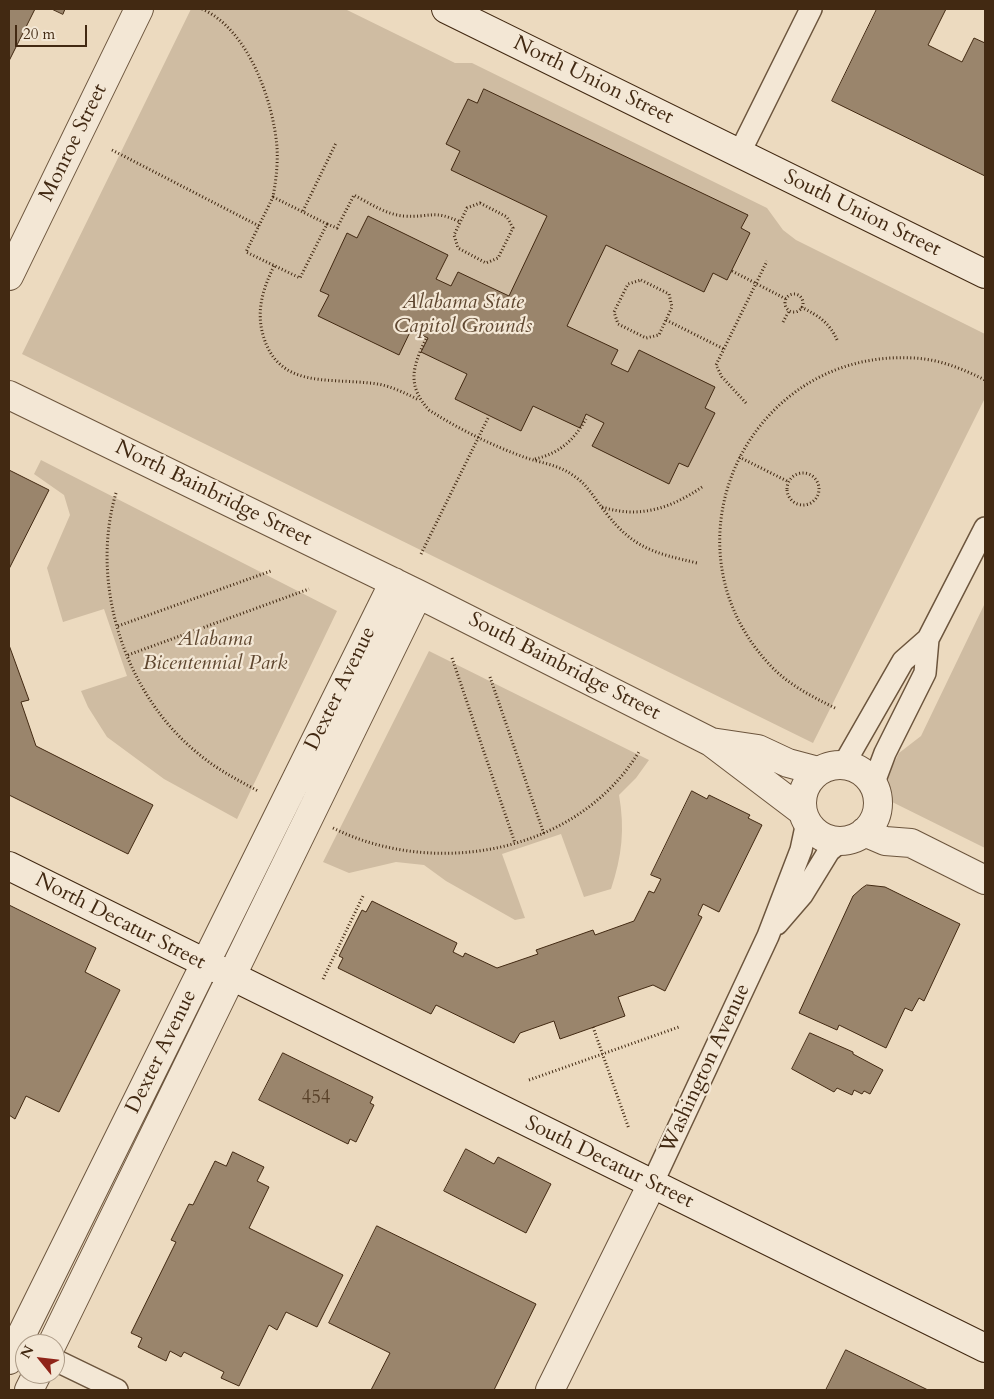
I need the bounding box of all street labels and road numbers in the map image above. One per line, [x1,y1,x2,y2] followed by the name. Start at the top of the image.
[509,31,677,131] street label: North Union Street
[35,80,113,206] street label: Monroe Street
[779,165,945,263] street label: South Union Street
[111,435,315,553] street label: North Bainbridge Street
[464,608,664,726] street label: South Bainbridge Street
[300,623,382,755] street label: Dexter Avenue
[31,868,209,976] street label: North Decatur Street
[656,980,756,1158] street label: Washington Avenue
[121,986,203,1118] street label: Dexter Avenue
[521,1111,697,1215] street label: South Decatur Street

